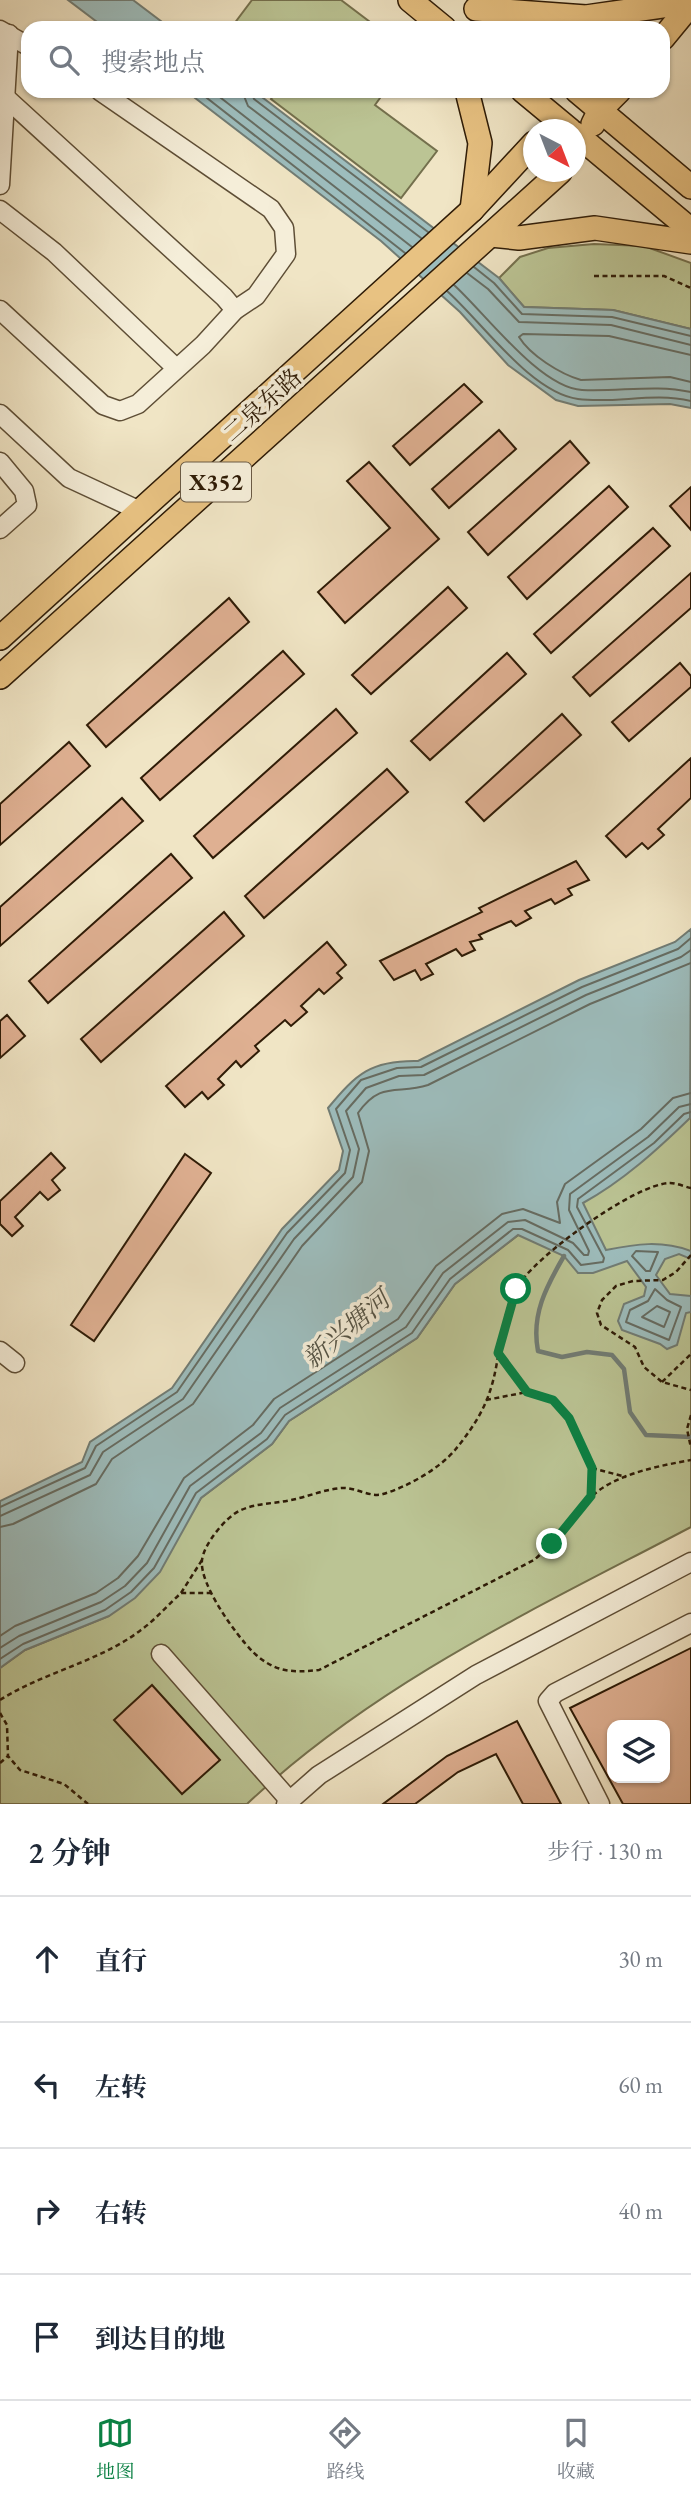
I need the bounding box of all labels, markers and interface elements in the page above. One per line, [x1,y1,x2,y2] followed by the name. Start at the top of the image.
[21,21,670,98] search box
[45,41,83,79] icon: search
[101,45,205,79] text: 搜索地点
[523,119,586,182] north arrow
[216,361,308,449] street label: 二泉东路
[181,462,251,502] road number: X352
[500,1273,531,1304] route start
[295,1280,400,1375] water label: 新兴塘河
[536,1528,567,1559] route end
[607,1720,670,1783] map controls
[607,1720,670,1783] button: layers
[28,1833,111,1872] text: 2 分钟
[548,1836,663,1866] text: 步行 · 130 m
[28,1940,66,1978] icon: ahead
[95,1944,147,1978] text: 直行
[618,1944,663,1974] text: 30 m
[28,2066,66,2104] icon: left
[95,2070,147,2104] text: 左转
[618,2070,663,2100] text: 60 m
[28,2192,66,2230] icon: right
[95,2196,147,2230] text: 右转
[618,2196,663,2226] text: 40 m
[28,2318,66,2356] icon: arrive
[95,2322,225,2356] text: 到达目的地
[96,2414,134,2484] tab: 地图
[326,2414,365,2484] tab: 路线
[557,2414,595,2484] tab: 收藏

